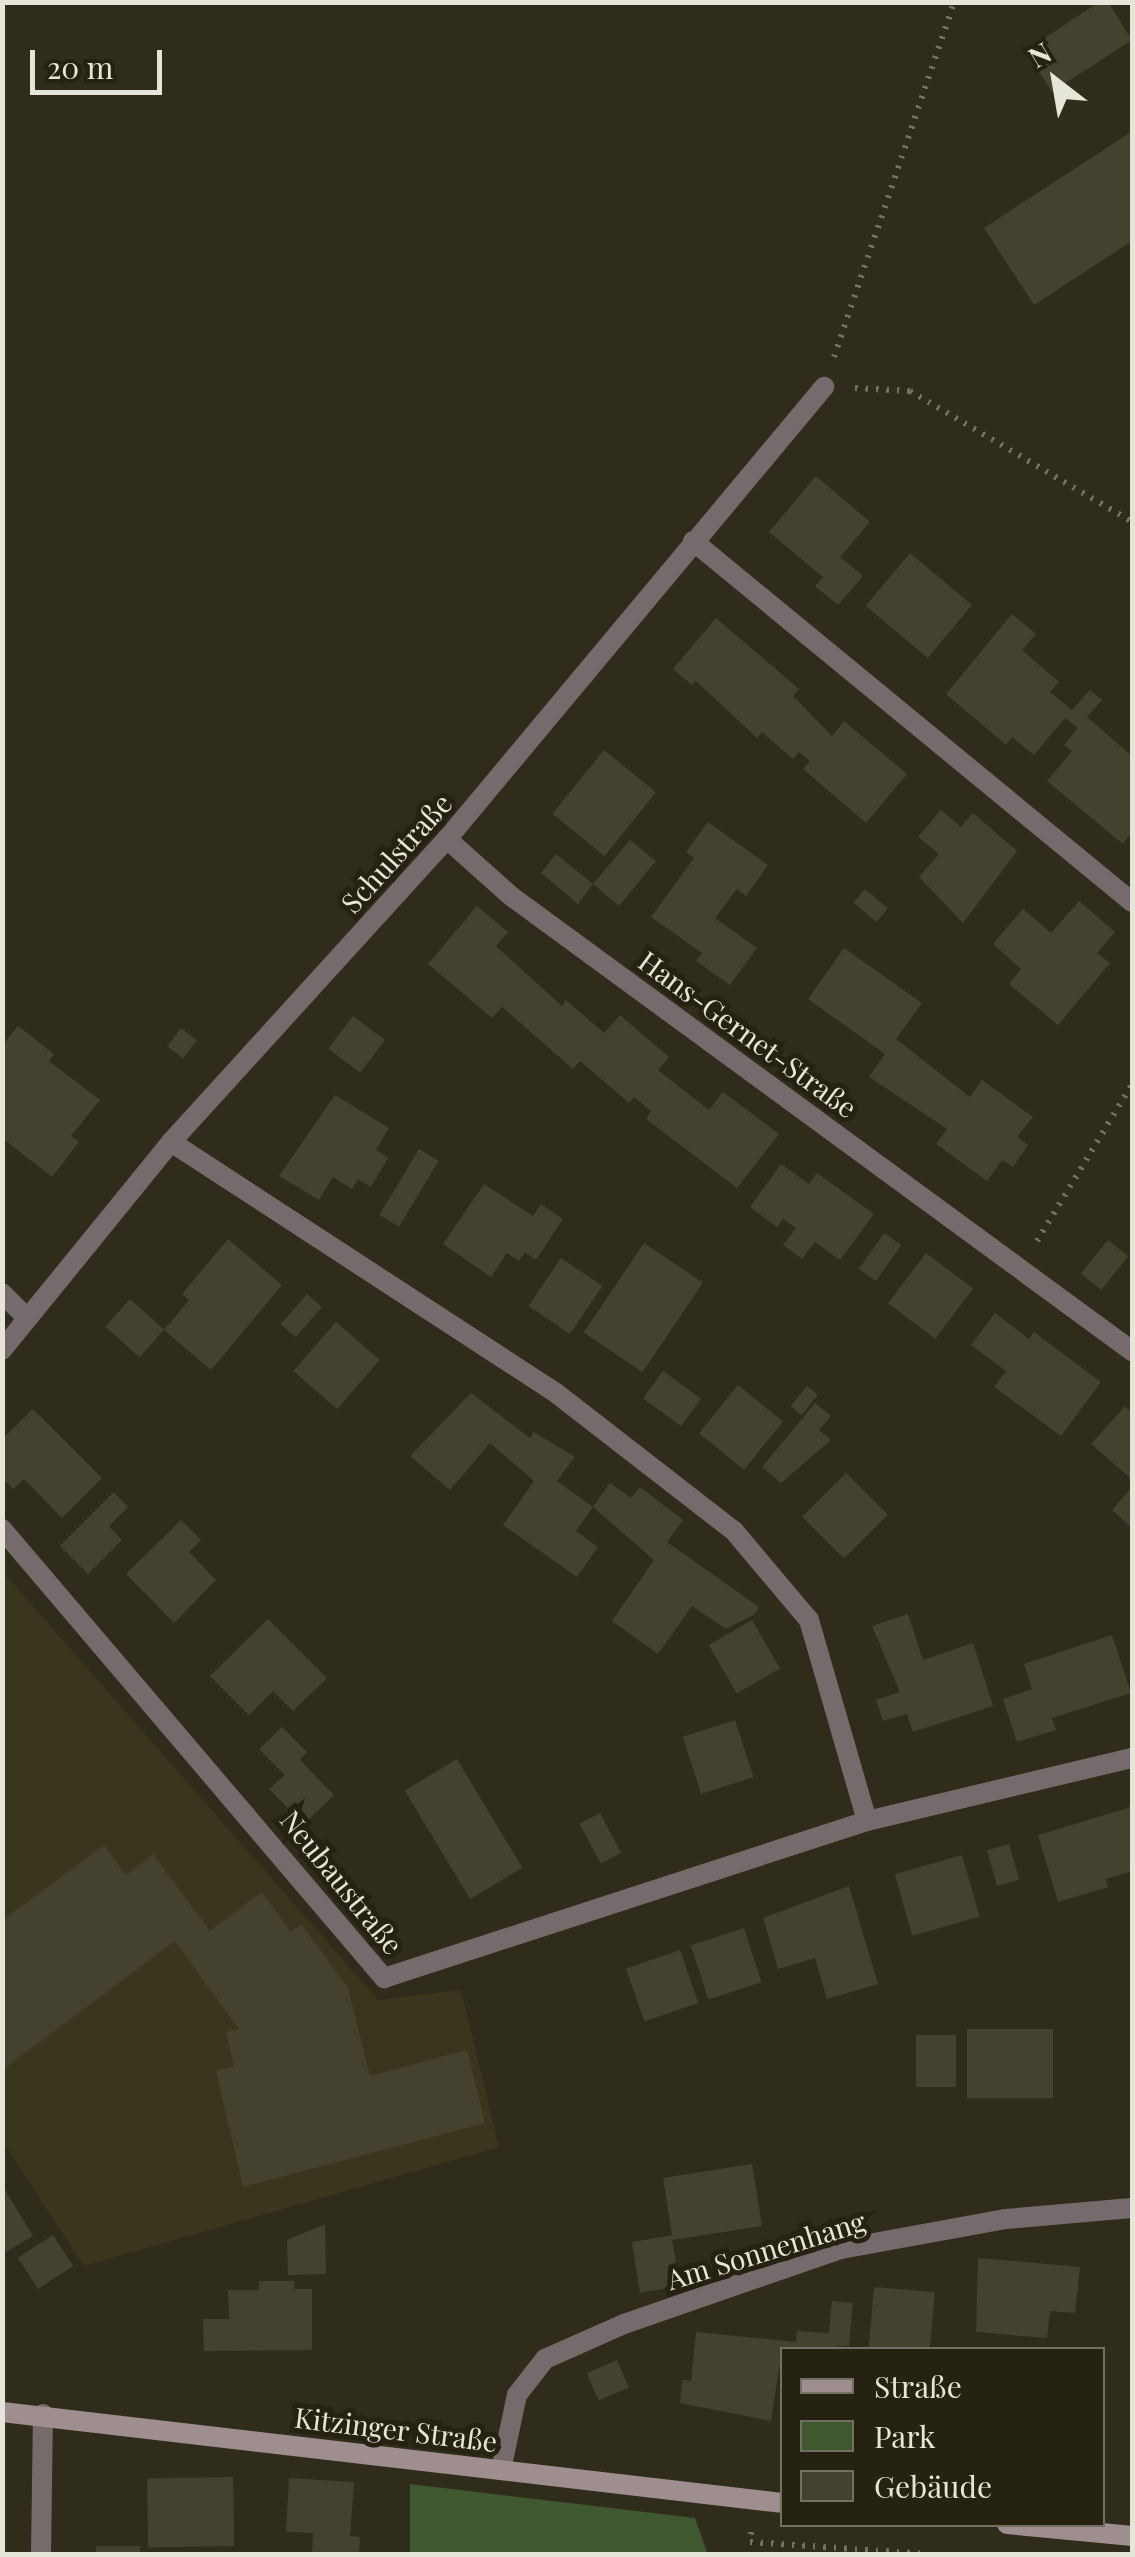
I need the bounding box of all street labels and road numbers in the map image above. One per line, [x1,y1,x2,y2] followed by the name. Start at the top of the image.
[334,786,458,920] street label: Schulstraße
[632,944,864,1124] street label: Hans-Gernet-Straße
[274,1803,410,1961] street label: Neubaustraße
[663,2204,869,2296] street label: Am Sonnenhang
[292,2400,500,2458] street label: Kitzinger Straße

